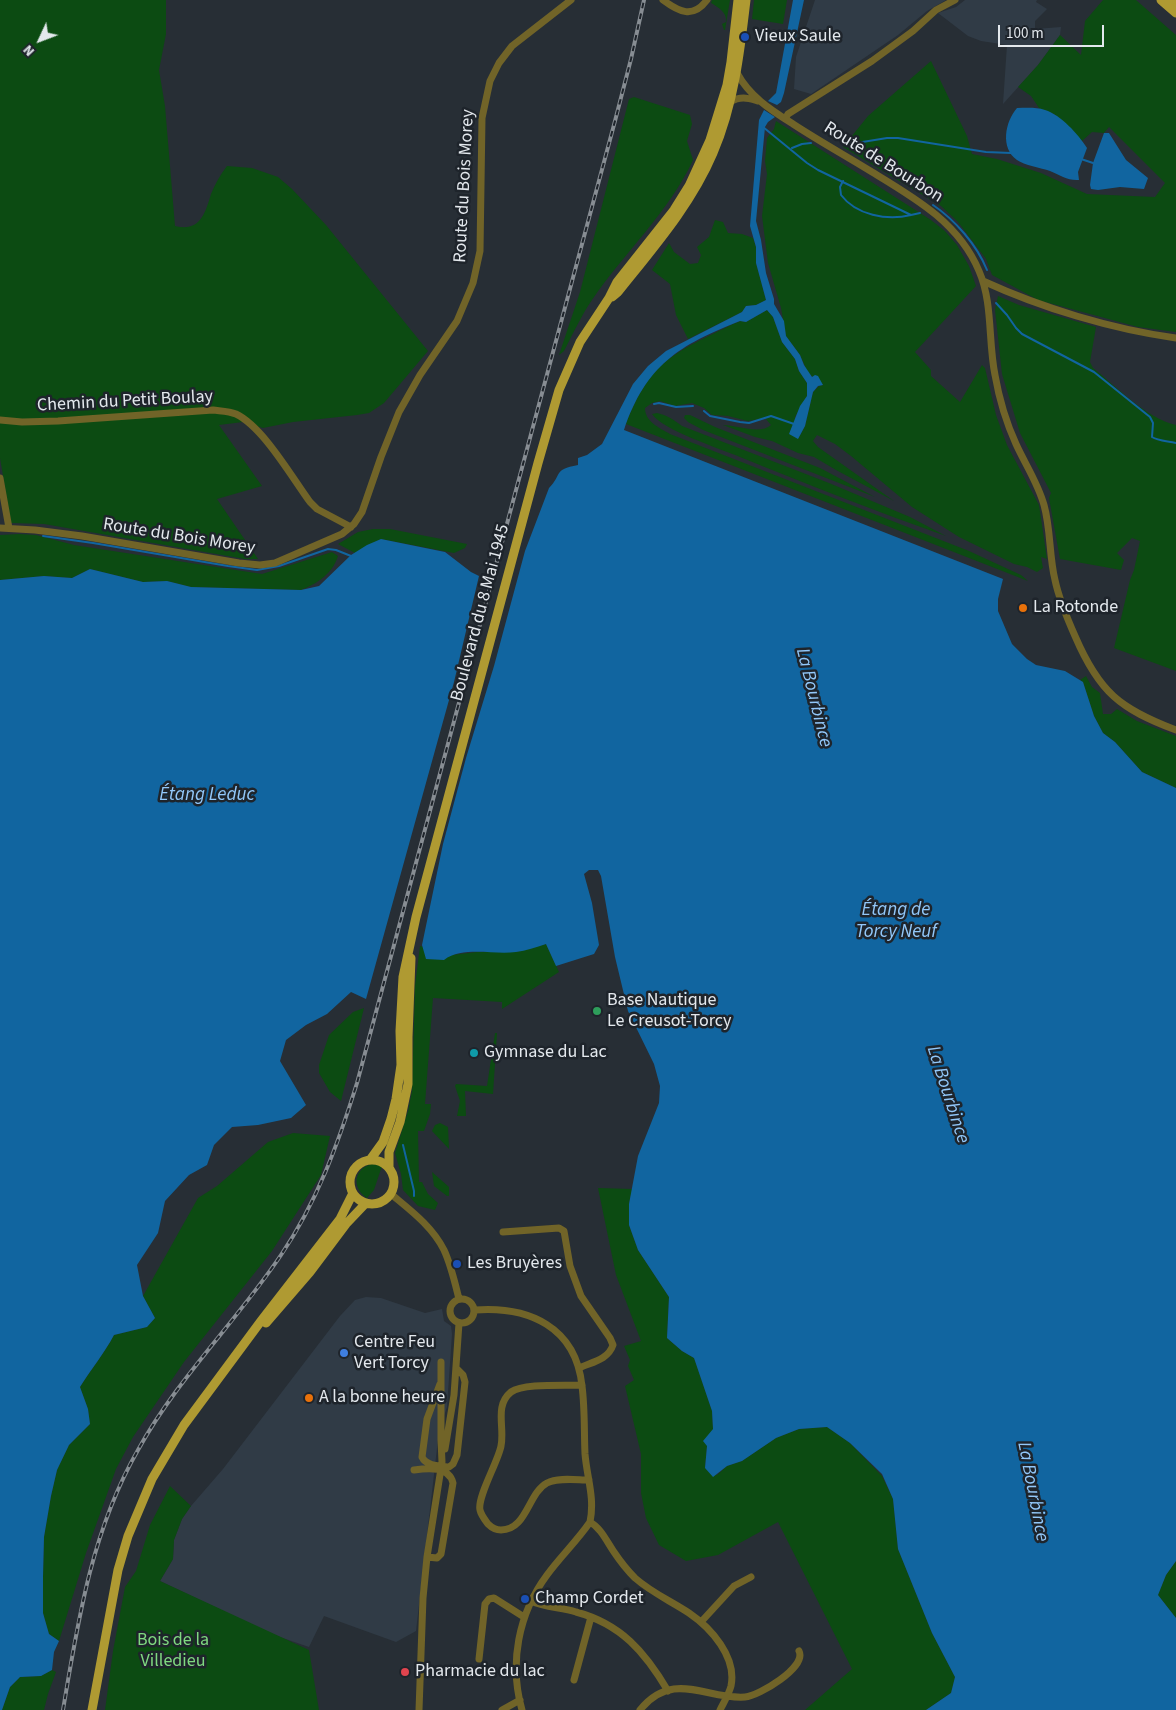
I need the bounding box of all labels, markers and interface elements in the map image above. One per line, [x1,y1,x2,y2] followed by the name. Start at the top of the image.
[15,15,65,65] north arrow
[1001,15,1107,47] scale bar
[1006,23,1044,44] text: 100 m
[755,26,841,48] place label: Vieux Saule
[739,31,751,43] marker: Vieux Saule
[19,40,40,60] text: N
[450,109,480,263] street label: Route du Bois Morey
[819,118,947,208] street label: Route de Bourbon
[37,387,213,417] street label: Chemin du Petit Boulay
[101,514,257,560] street label: Route du Bois Morey
[447,522,515,704] street label: Boulevard du 8 Mai 1945
[1033,597,1118,619] place label: La Rotonde
[1017,602,1029,614] marker: La Rotonde
[790,646,836,750] water label: La Bourbince
[159,785,255,807] water label: Étang Leduc
[855,900,937,944] water label: Étang de Torcy Neuf
[607,990,731,1032] place label: Base Nautique Le Creusot-Torcy
[591,1005,603,1017] marker: Base Nautique Le Creusot-Torcy
[484,1042,607,1064] place label: Gymnase du Lac
[921,1043,973,1147] water label: La Bourbince
[468,1047,480,1059] marker: Gymnase du Lac
[467,1253,562,1275] place label: Les Bruyères
[451,1258,463,1270] marker: Les Bruyères
[354,1332,435,1375] place label: Centre Feu Vert Torcy
[338,1347,350,1359] marker: Centre Feu Vert Torcy
[319,1387,445,1409] place label: A la bonne heure
[303,1392,315,1404] marker: A la bonne heure
[1011,1440,1053,1544] water label: La Bourbince
[535,1588,644,1610] place label: Champ Cordet
[519,1593,531,1605] marker: Champ Cordet
[137,1630,209,1672] park label: Bois de la Villedieu
[415,1661,545,1683] place label: Pharmacie du lac
[399,1666,411,1678] marker: Pharmacie du lac

